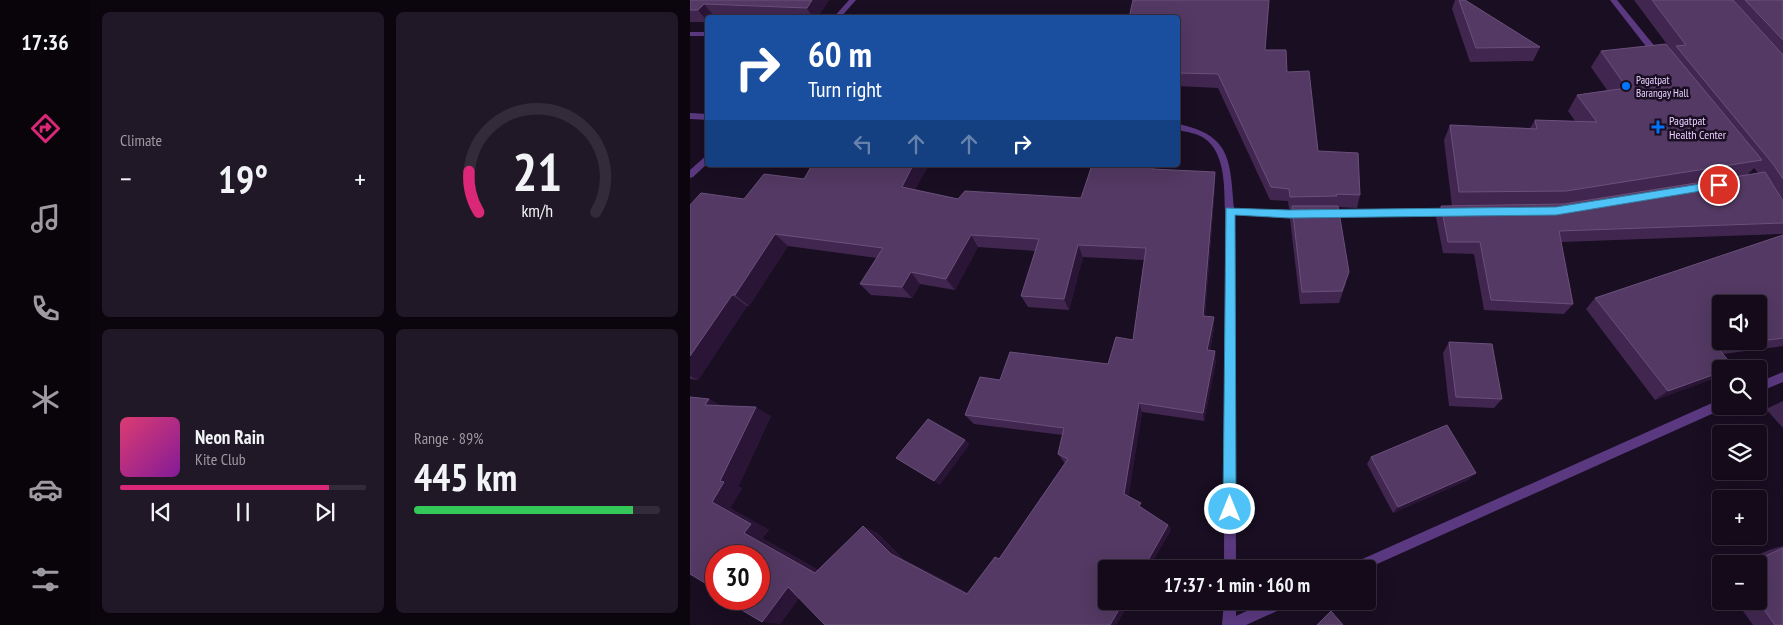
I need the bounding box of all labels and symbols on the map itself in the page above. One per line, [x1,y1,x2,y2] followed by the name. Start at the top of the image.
[1636,73,1689,100] place label: Pagatpat Barangay Hall
[1620,80,1632,92] marker: Pagatpat Barangay Hall
[1669,113,1727,142] place label: Pagatpat Health Center
[1651,120,1665,134] marker: Pagatpat Health Center
[1698,164,1740,206] pin
[1203,482,1255,534] position arrow
[705,545,770,610] speed limit sign: 30

